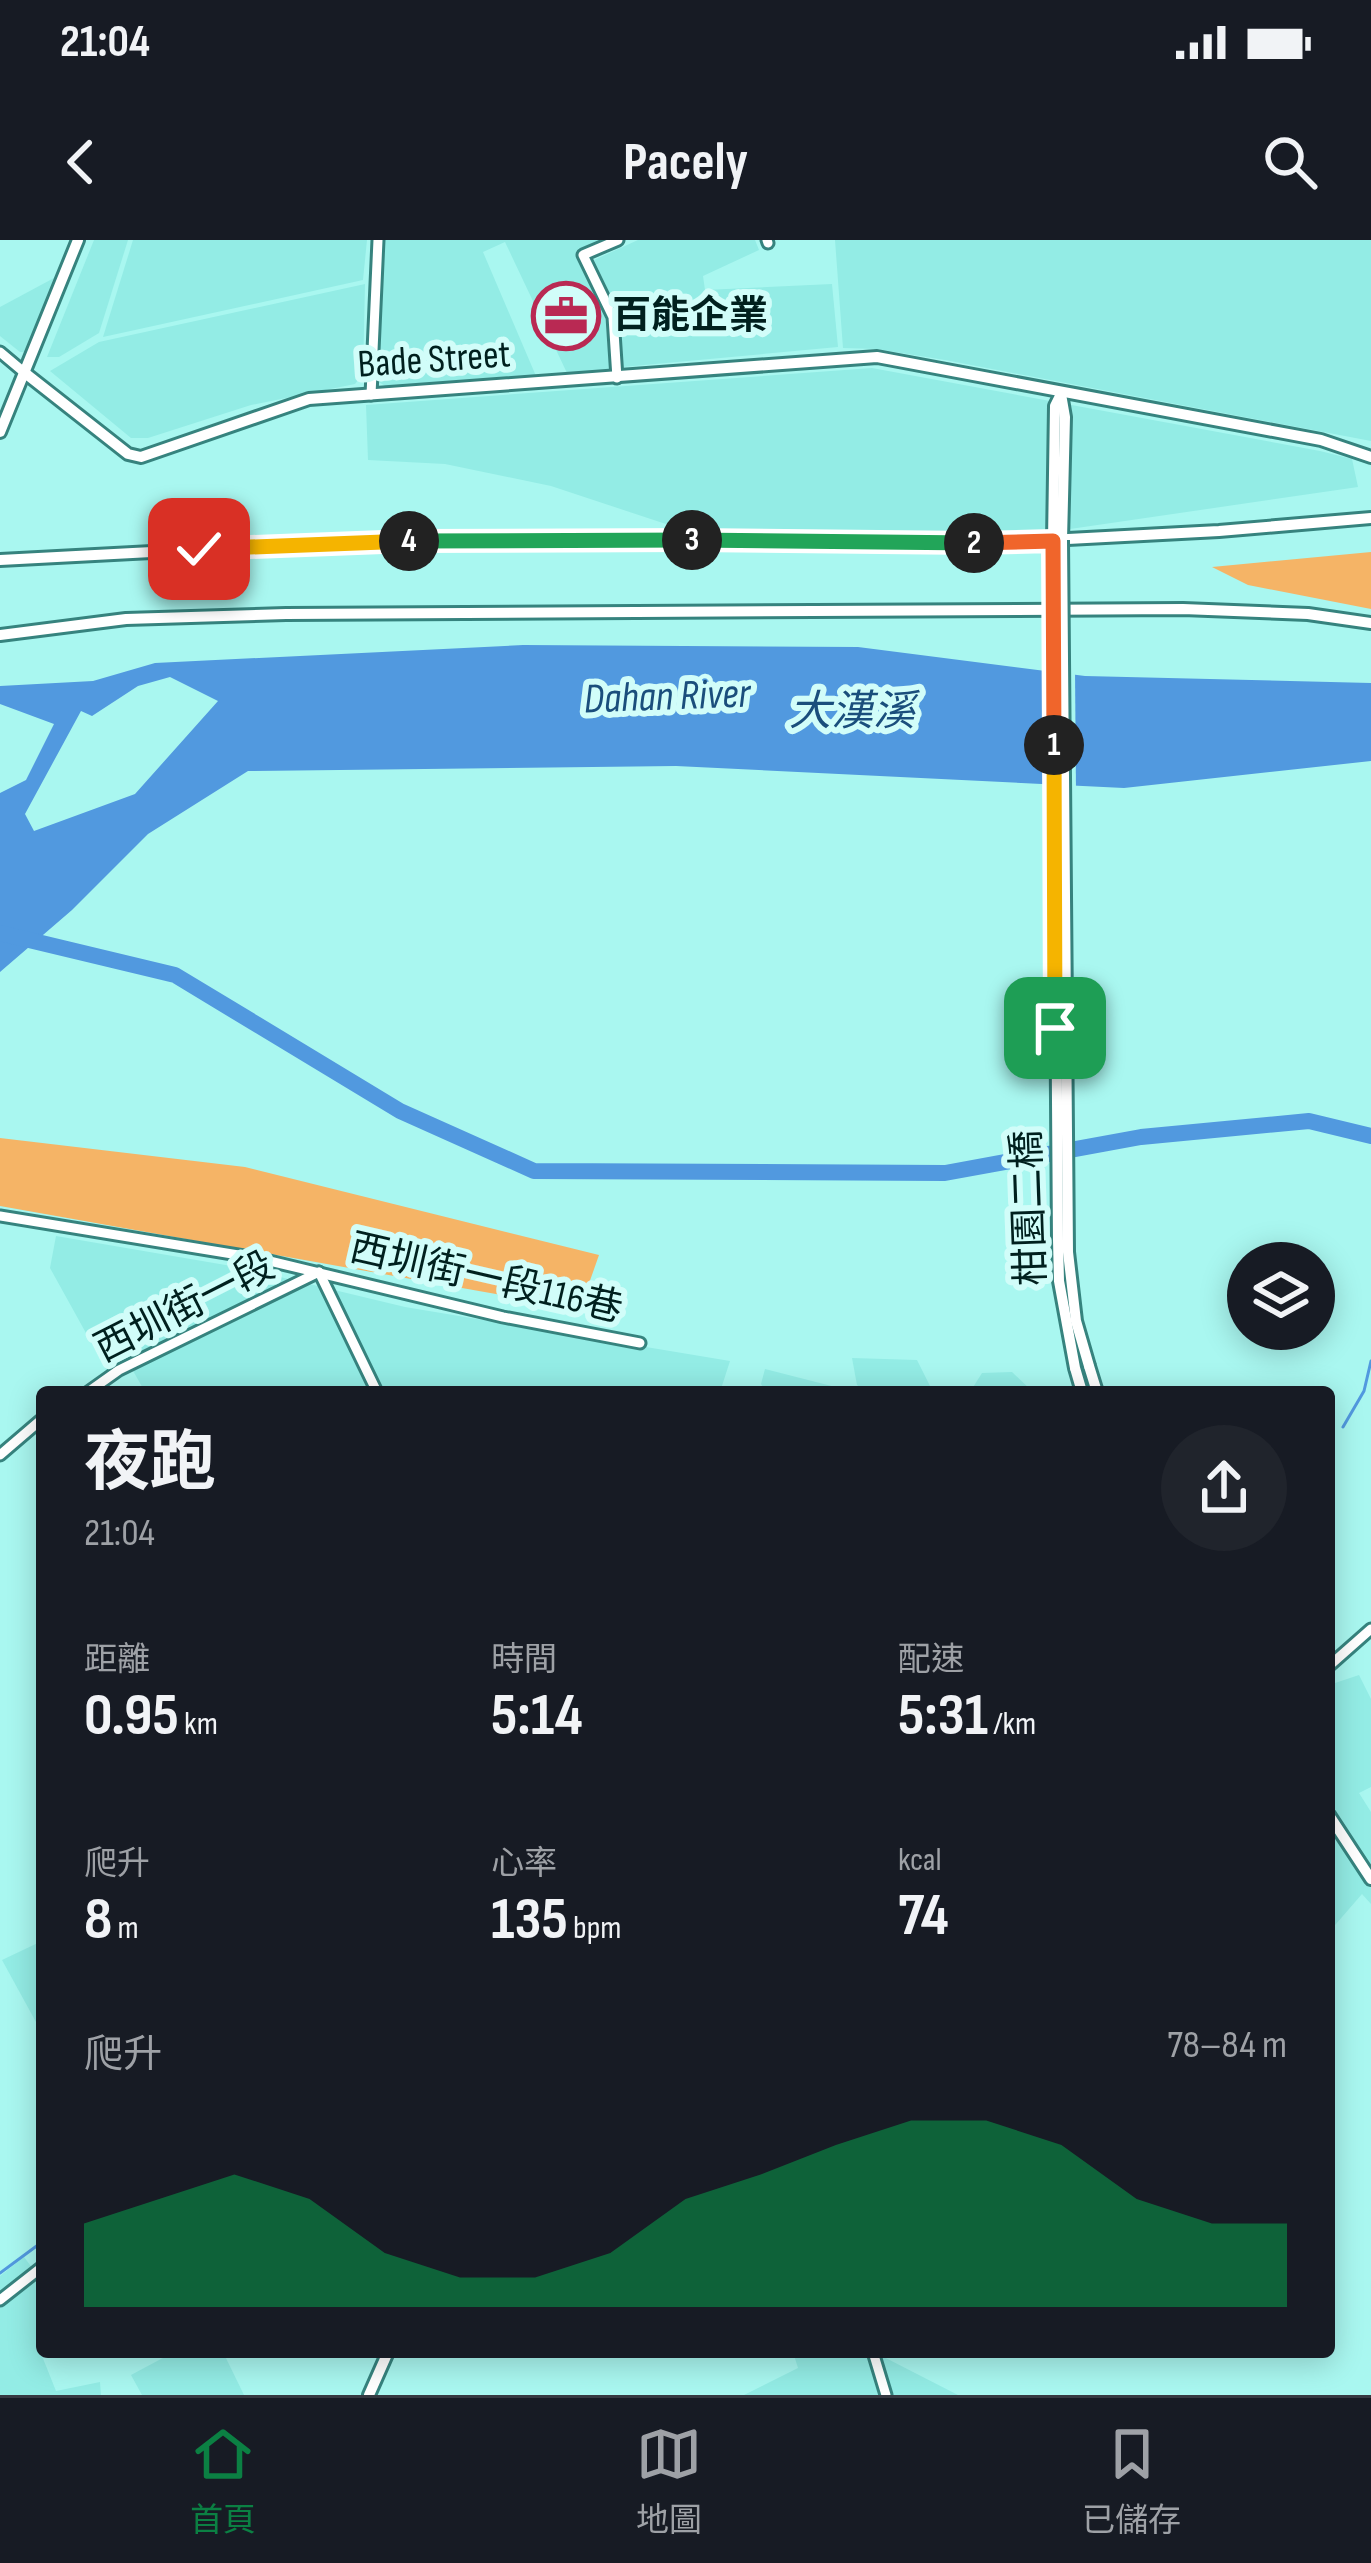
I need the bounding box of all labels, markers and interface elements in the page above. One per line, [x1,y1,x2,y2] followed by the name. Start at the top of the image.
[60,15,150,70] text: 21:04
[48,129,114,195] icon: back
[1257,129,1323,195] icon: search
[623,130,748,195] text: Pacely
[531,281,601,351] office icon: 百能企業
[612,293,768,340] place label: 百能企業
[356,331,512,389] street label: Bade Street
[148,498,250,600] pin
[662,510,722,570] pin: 3
[379,511,439,571] pin: 4
[944,513,1004,573] pin: 2
[166,516,232,582] icon: check
[685,520,699,560] text: 3
[401,521,417,561] text: 4
[967,523,981,563] text: 2
[583,669,753,725] water label: Dahan River
[789,687,920,738] water label: 大漢溪
[1024,715,1084,775] pin: 1
[1048,725,1060,765] text: 1
[1004,977,1106,1079] pin
[1022,995,1088,1061] icon: arrive
[1004,1129,1056,1287] street label: 柑園二橋
[345,1225,627,1333] street label: 西圳街一段116巷
[1227,1242,1335,1350] map controls
[1227,1242,1335,1350] button: layers
[87,1243,283,1373] street label: 西圳街一段
[84,1425,216,1504] text: 夜跑
[1161,1425,1287,1551] button: share
[84,1510,155,1557] text: 21:04
[84,1640,150,1680] text: 距離
[491,1640,557,1680] text: 時間
[898,1640,964,1680] text: 配速
[84,1680,179,1752] text: 0.95
[491,1680,583,1752] text: 5:14
[898,1680,988,1752] text: 5:31
[179,1704,218,1744] text: km
[988,1704,1036,1744] text: /km
[898,1840,942,1880] text: kcal
[84,1844,150,1884] text: 爬升
[491,1844,557,1884] text: 心率
[898,1880,949,1952] text: 74
[84,1884,112,1956] text: 8
[491,1884,568,1956] text: 135
[112,1908,139,1948] text: m
[568,1908,622,1948] text: bpm
[1167,2022,1287,2069] text: 78–84 m
[84,2032,162,2079] text: 爬升
[190,2421,256,2541] tab: 首頁
[636,2421,702,2541] tab: 地圖
[1082,2421,1181,2541] tab: 已儲存

